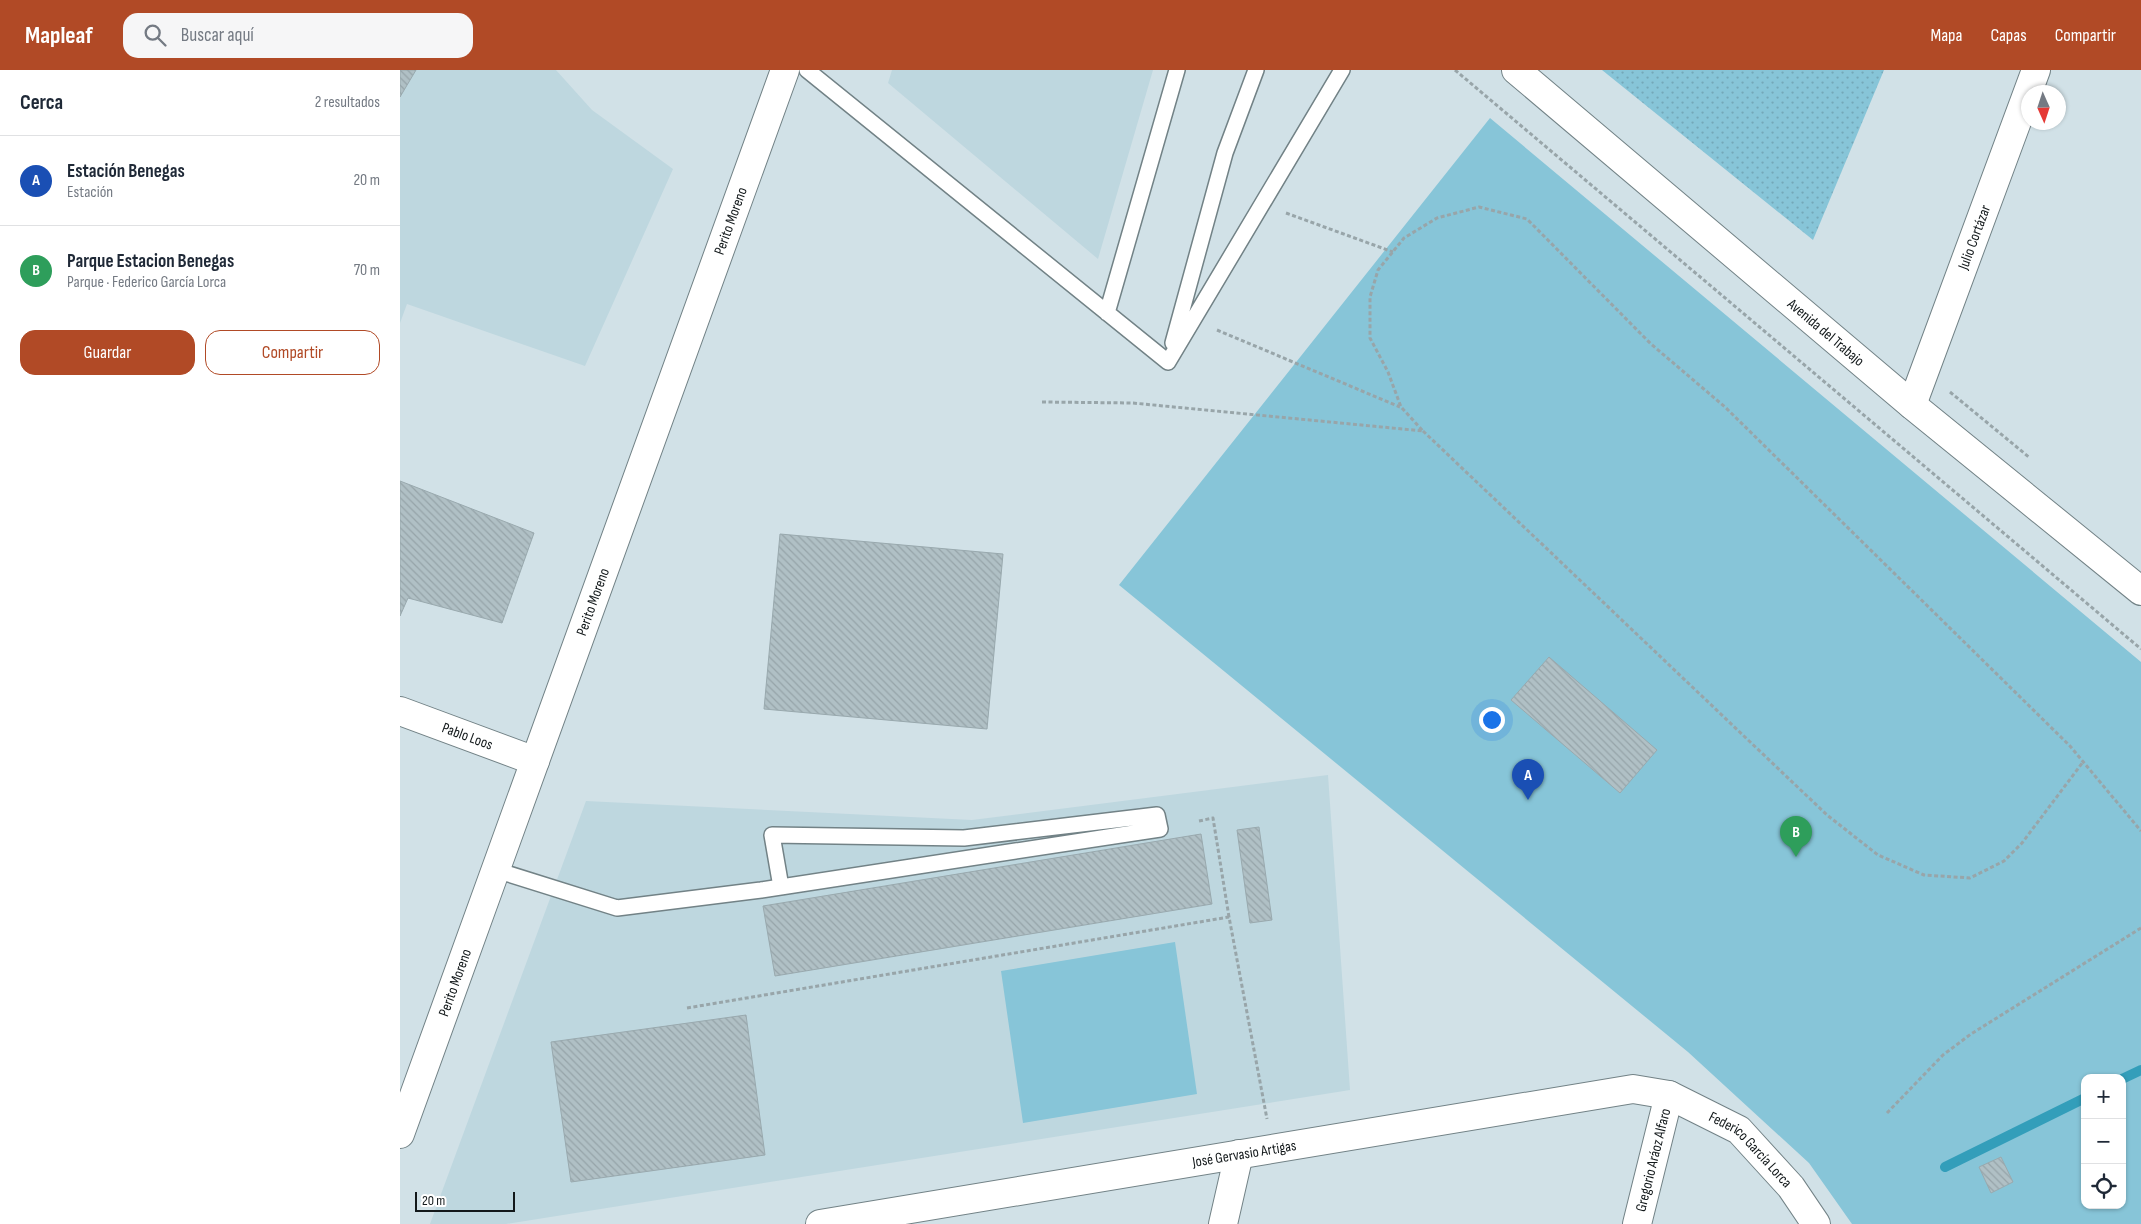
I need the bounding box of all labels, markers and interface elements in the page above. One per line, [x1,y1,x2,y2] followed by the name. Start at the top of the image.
[123,13,473,58] search box
[25,21,93,50] text: Mapleaf
[141,21,169,49] icon: search
[181,24,254,47] text: Buscar aquí
[1930,25,1962,46] text: Mapa
[1990,25,2027,46] text: Capas
[2055,25,2116,46] text: Compartir
[2021,85,2066,130] north arrow
[20,90,63,115] text: Cerca
[315,93,380,112] text: 2 resultados
[67,160,185,183] text: Estación Benegas
[32,171,40,190] text: A
[353,171,380,190] text: 20 m
[67,183,113,202] text: Estación
[709,185,751,257] street label: Perito Moreno
[1953,202,1995,273] street label: Julio Cortázar
[67,250,234,273] text: Parque Estacion Benegas
[32,261,40,280] text: B
[354,261,380,280] text: 70 m
[67,273,226,292] text: Parque · Federico García Lorca
[1783,294,1868,370] street label: Avenida del Trabajo
[20,330,195,375] button: Guardar
[205,330,380,375] button: Compartir
[572,565,614,638] street label: Perito Moreno
[1479,707,1505,733] your location
[439,718,496,754] street label: Pablo Loos
[1512,759,1544,800] pin: A
[1780,816,1812,857] pin: B
[434,946,476,1019] street label: Perito Moreno
[2081,1074,2126,1209] map controls
[2081,1074,2126,1119] button: +
[1631,1106,1675,1214] street label: Gregorio Aráoz Alfaro
[1706,1107,1796,1192] street label: Federico García Lorca
[2081,1119,2126,1164] button: −
[1190,1136,1297,1172] street label: José Gervasio Artigas
[2081,1164,2126,1209] button: locate
[415,1189,515,1212] scale bar
[422,1192,445,1209] text: 20 m

